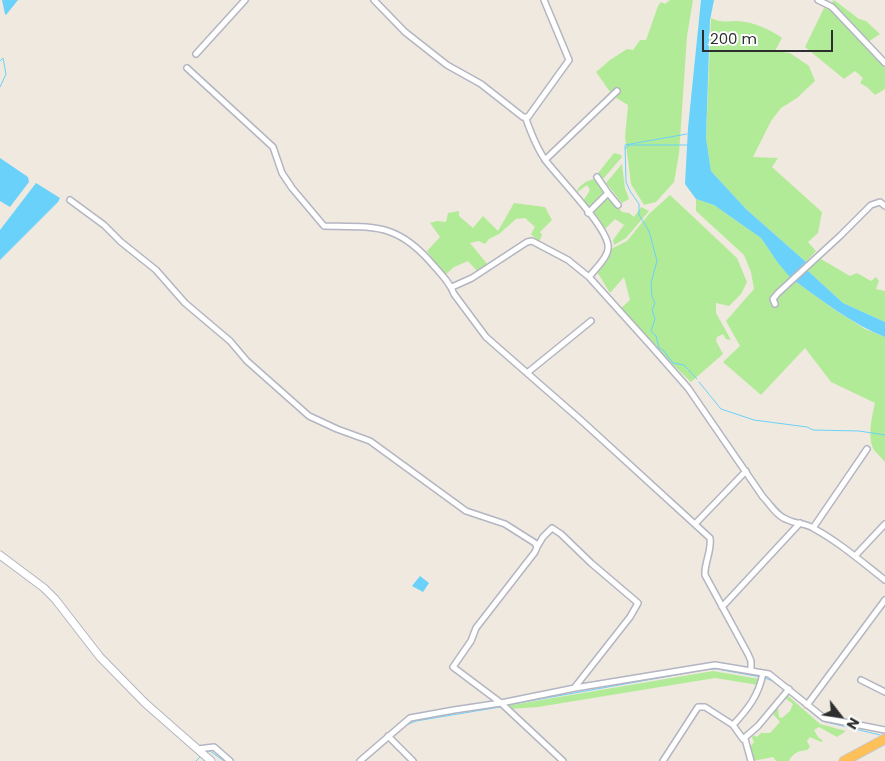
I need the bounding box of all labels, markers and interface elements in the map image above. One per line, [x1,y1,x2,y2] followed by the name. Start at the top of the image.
[705,20,836,52] scale bar
[710,28,757,49] text: 200 m
[815,691,865,741] north arrow
[842,714,864,733] text: N

